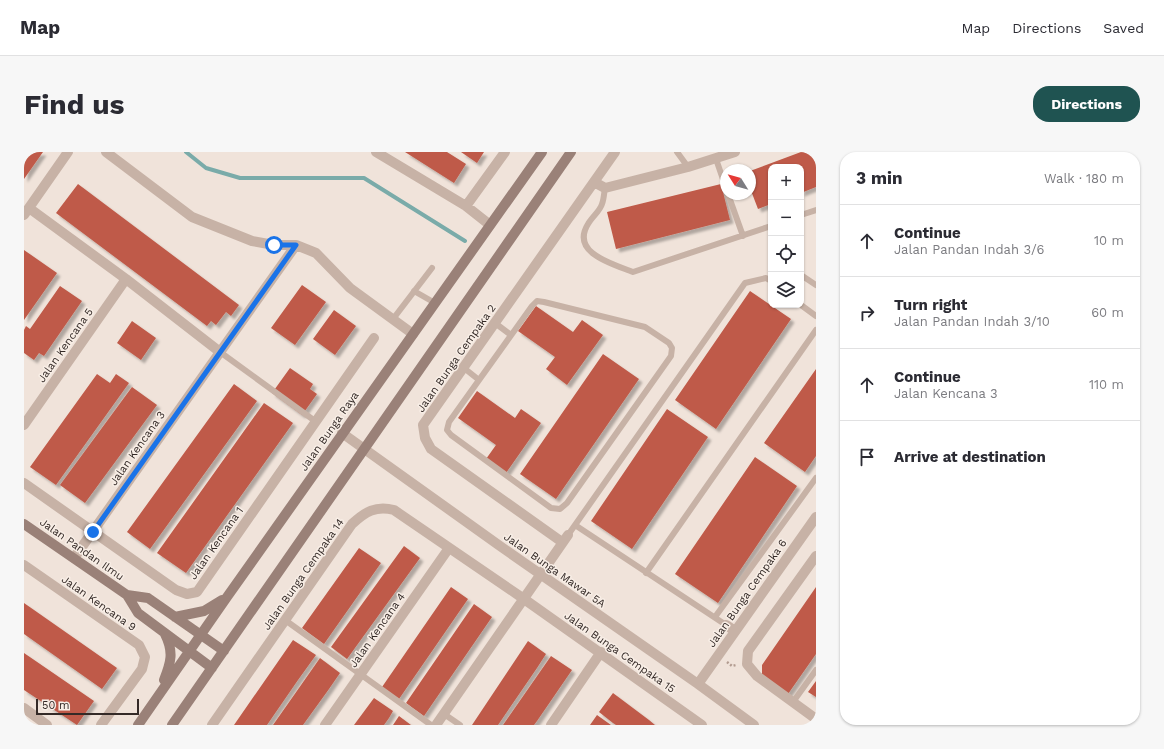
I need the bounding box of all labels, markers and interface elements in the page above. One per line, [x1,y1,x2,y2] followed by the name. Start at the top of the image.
[20,16,60,39] text: Map
[962,20,990,36] text: Map
[1012,20,1081,36] text: Directions
[1103,20,1144,36] text: Saved
[1033,86,1140,122] button: Directions
[24,88,124,121] text: Find us
[720,164,756,200] north arrow
[768,164,804,308] map controls
[768,164,804,200] button: +
[856,168,902,188] text: 3 min
[1044,171,1124,186] text: Walk · 180 m
[768,200,804,236] button: −
[894,224,961,242] text: Continue
[856,230,878,252] icon: ahead
[1094,233,1124,248] text: 10 m
[265,236,283,254] route start
[768,236,804,272] button: locate
[894,242,1044,257] text: Jalan Pandan Indah 3/6
[768,272,804,308] button: layers
[894,296,967,314] text: Turn right
[414,302,499,415] street label: Jalan Bunga Cempaka 2
[856,302,878,324] icon: right
[1091,305,1124,320] text: 60 m
[35,306,96,385] street label: Jalan Kencana 5
[894,314,1050,329] text: Jalan Pandan Indah 3/10
[894,368,961,386] text: Continue
[856,374,878,396] icon: ahead
[1089,377,1124,392] text: 110 m
[894,386,998,401] text: Jalan Kencana 3
[297,389,362,473] street label: Jalan Bunga Raya
[107,409,168,488] street label: Jalan Kencana 3
[856,446,878,468] icon: arrive
[894,448,1046,466] text: Arrive at destination
[187,505,246,582] street label: Jalan Kencana 1
[37,516,126,583] street label: Jalan Pandan Ilmu
[260,516,347,632] street label: Jalan Bunga Cempaka 14
[84,523,102,541] route end
[501,530,608,610] street label: Jalan Bunga Mawar 5A
[705,537,790,650] street label: Jalan Bunga Cempaka 6
[59,573,139,634] street label: Jalan Kencana 9
[347,590,408,670] street label: Jalan Kencana 4
[562,609,678,696] street label: Jalan Bunga Cempaka 15
[36,697,139,716] scale bar
[42,699,69,712] text: 50 m

